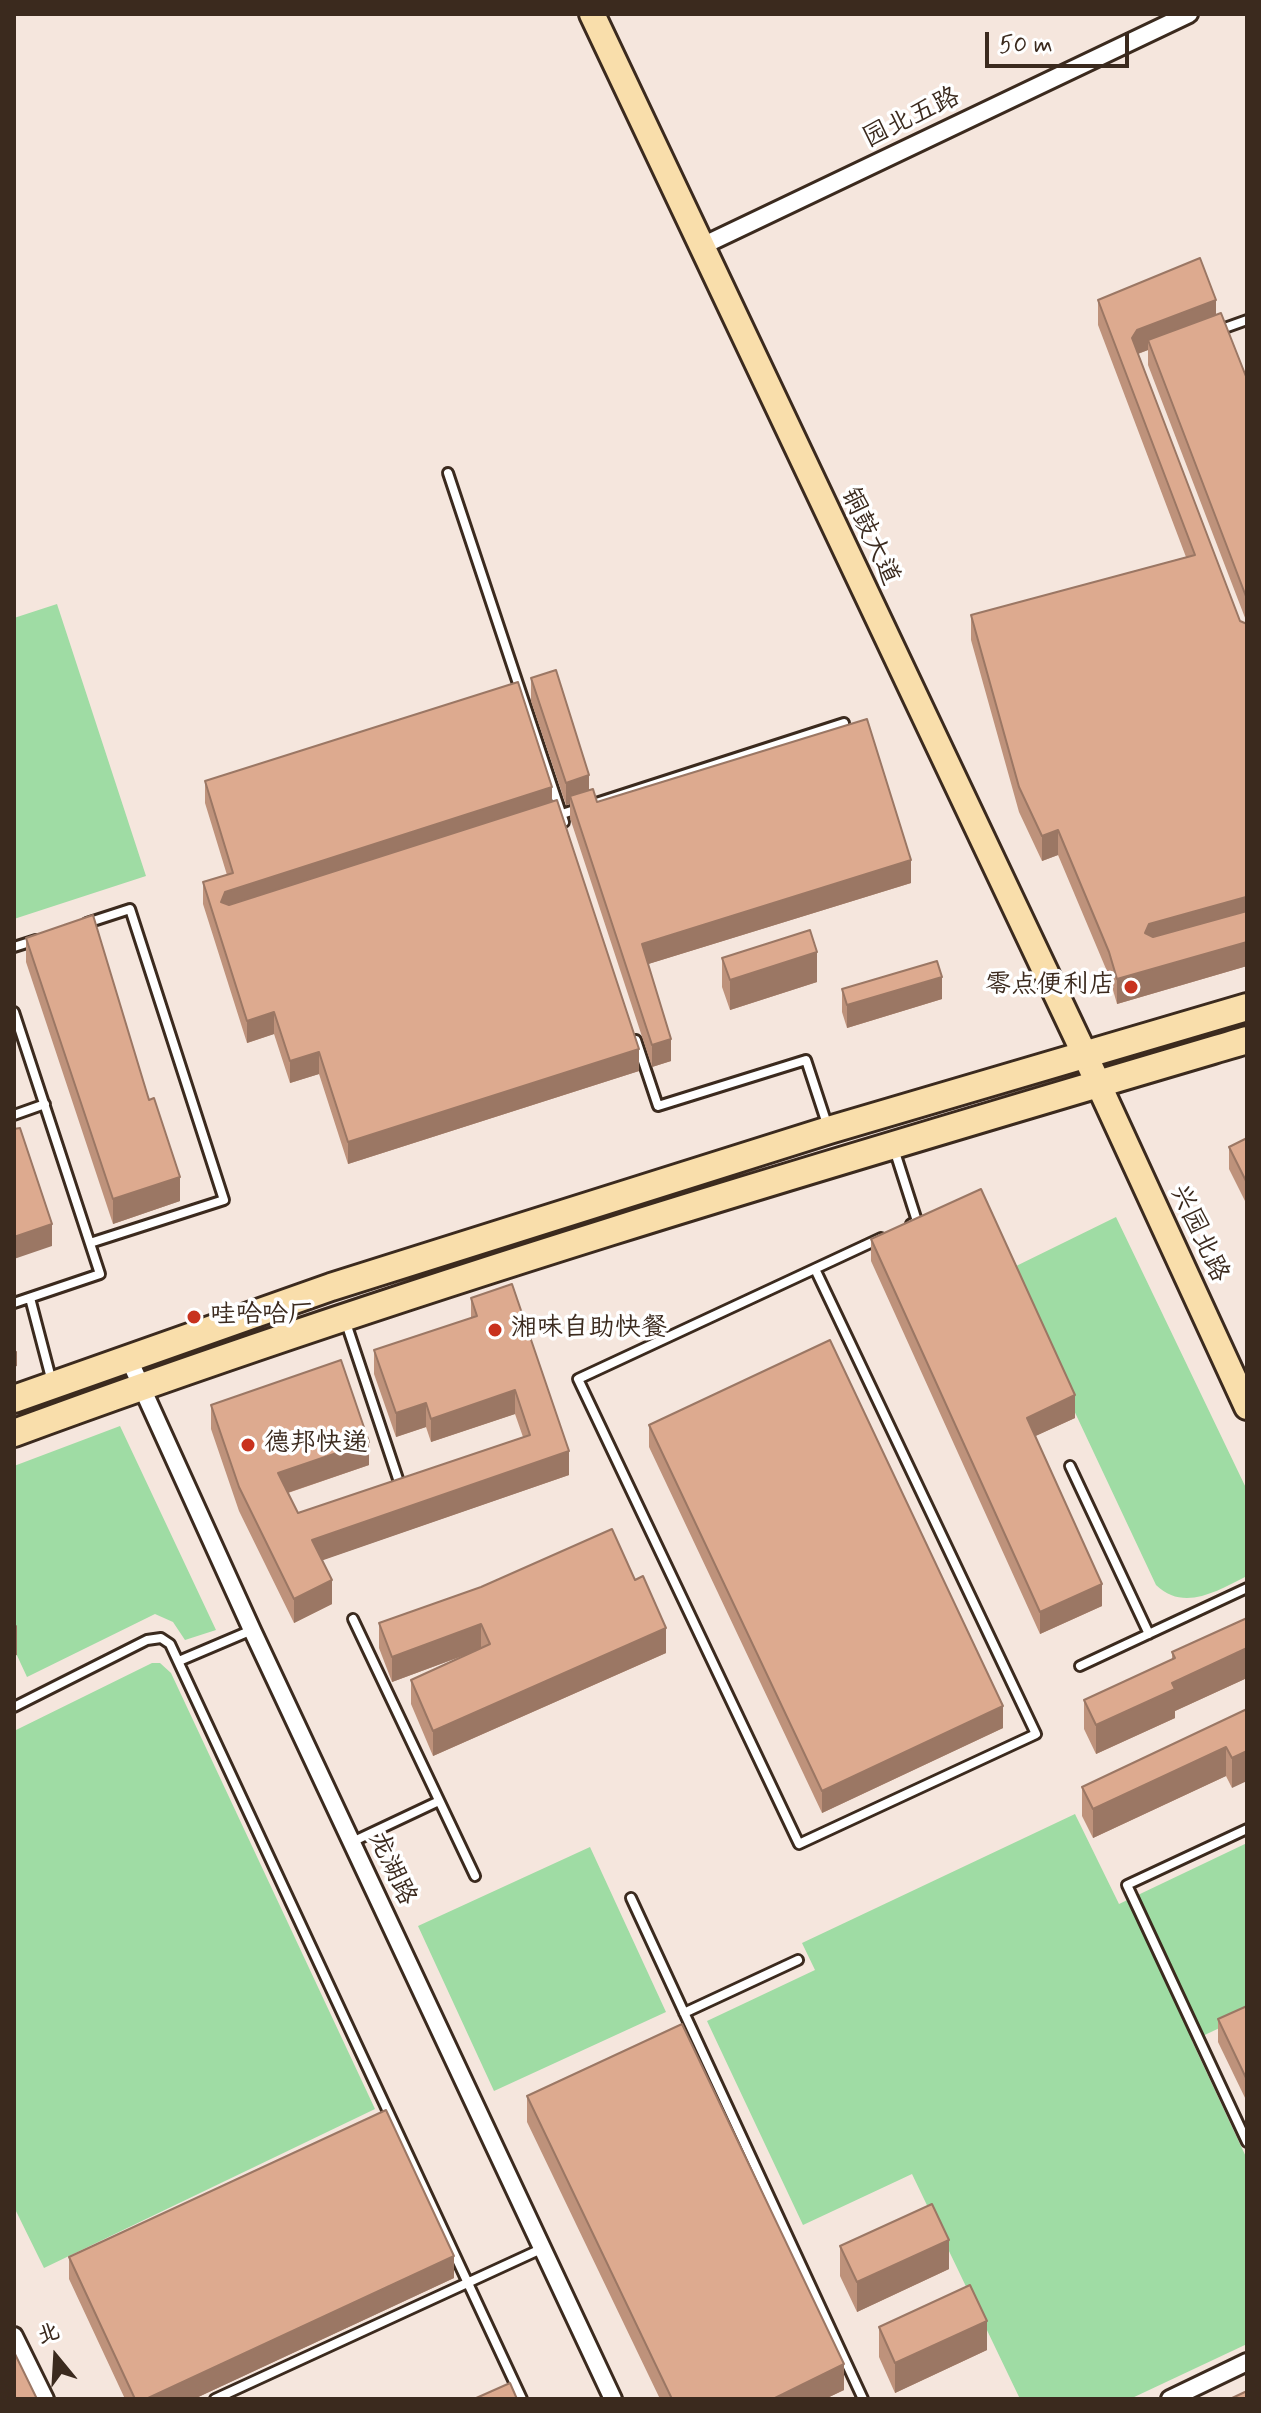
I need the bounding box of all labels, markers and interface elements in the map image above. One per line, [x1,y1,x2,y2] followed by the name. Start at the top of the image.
[989,16,1133,66] scale bar
[999,30,1053,61] text: 50 m
[858,82,966,156] street label: 园北五路
[833,483,905,591] street label: 铜鼓大道
[985,971,1115,1003] place label: 零点便利店
[1122,978,1140,996] marker: 零点便利店
[1162,1180,1234,1288] street label: 兴园北路
[210,1301,314,1333] place label: 哇哈哈厂
[185,1308,203,1326] marker: 哇哈哈厂
[511,1314,667,1346] place label: 湘味自助快餐
[486,1321,504,1339] marker: 湘味自助快餐
[264,1429,368,1461] place label: 德邦快递
[239,1436,257,1454] marker: 德邦快递
[360,1827,422,1911] street label: 龙湖路
[16,2317,96,2397] north arrow
[34,2317,63,2351] text: 北

